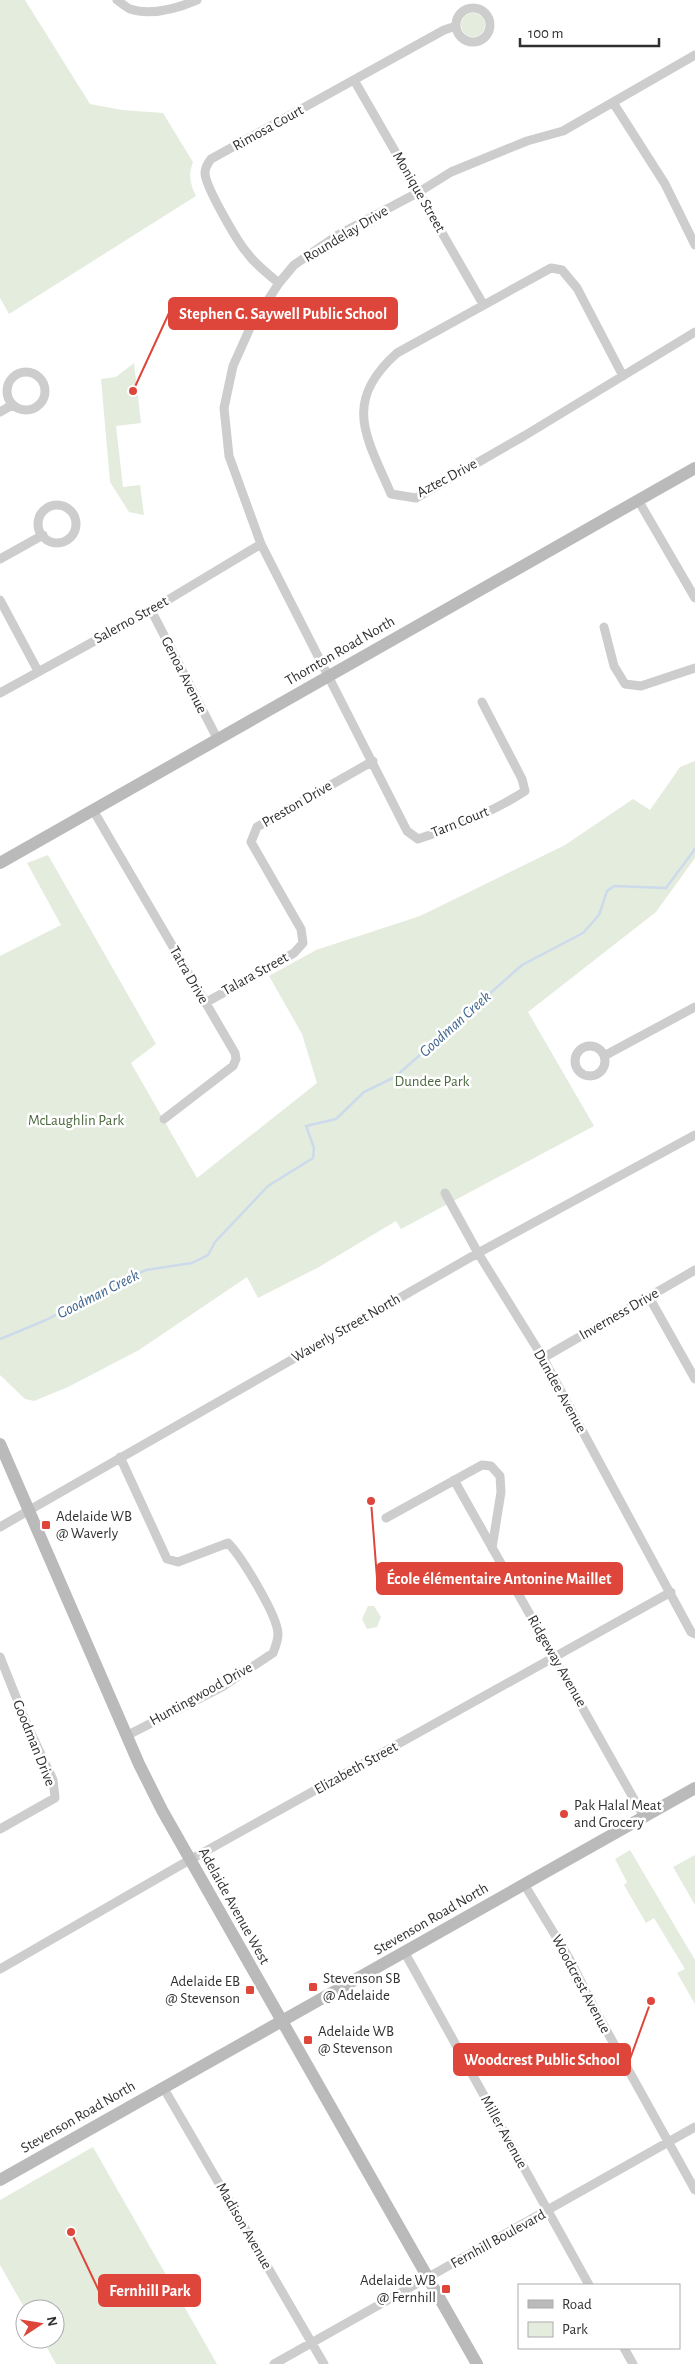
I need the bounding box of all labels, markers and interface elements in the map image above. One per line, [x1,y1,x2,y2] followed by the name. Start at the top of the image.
[520,15,659,47] scale bar
[528,26,563,41] text: 100 m
[230,102,306,154] street label: Rimosa Court
[390,149,448,235] street label: Monique Street
[301,203,391,265] street label: Roundelay Drive
[169,298,397,329] callout: Stephen G. Saywell Public School
[179,306,387,323] text: Stephen G. Saywell Public School
[414,456,480,500] street label: Aztec Drive
[91,593,171,646] street label: Salerno Street
[283,614,397,688] street label: Thornton Road North
[158,634,210,716] street label: Genoa Avenue
[259,778,335,830] street label: Preston Drive
[429,804,491,840] street label: Tarn Court
[167,944,211,1006] street label: Tatra Drive
[219,950,291,998] street label: Talara Street
[416,988,494,1060] water label: Goodman Creek
[395,1074,470,1089] park label: Dundee Park
[28,1113,124,1128] park label: McLaughlin Park
[54,1266,142,1322] water label: Goodman Creek
[577,1285,661,1343] street label: Inverness Drive
[289,1291,403,1365] street label: Waverly Street North
[531,1347,589,1435] street label: Dundee Avenue
[56,1509,132,1541] place label: Adelaide WB @ Waverly
[40,1519,52,1531] marker: Adelaide WB @ Waverly
[377,1563,622,1594] callout: École élémentaire Antonine Maillet
[386,1568,612,1587] text: École élémentaire Antonine Maillet
[525,1613,589,1709] street label: Ridgeway Avenue
[147,1660,255,1728] street label: Huntingwood Drive
[10,1698,58,1788] street label: Goodman Drive
[312,1739,400,1797] street label: Elizabeth Street
[574,1798,662,1830] place label: Pak Halal Meat and Grocery
[558,1808,570,1820] marker: Pak Halal Meat and Grocery
[196,1845,272,1967] street label: Adelaide Avenue West
[371,1880,491,1958] street label: Stevenson Road North
[549,1932,613,2036] street label: Woodcrest Avenue
[323,1971,400,2003] place label: Stevenson SB @ Adelaide
[165,1974,240,2006] place label: Adelaide EB @ Stevenson
[307,1981,319,1993] marker: Stevenson SB @ Adelaide
[244,1984,256,1996] marker: Adelaide EB @ Stevenson
[318,2024,394,2056] place label: Adelaide WB @ Stevenson
[302,2034,314,2046] marker: Adelaide WB @ Stevenson
[454,2044,630,2075] callout: Woodcrest Public School
[464,2052,620,2068] text: Woodcrest Public School
[18,2078,138,2156] street label: Stevenson Road North
[478,2093,530,2171] street label: Miller Avenue
[213,2180,275,2272] street label: Madison Avenue
[448,2207,548,2271] street label: Fernhill Boulevard
[360,2273,436,2305] place label: Adelaide WB @ Fernhill
[99,2275,200,2306] callout: Fernhill Park
[109,2283,191,2299] text: Fernhill Park
[440,2283,452,2295] marker: Adelaide WB @ Fernhill
[518,2284,680,2349] legend
[562,2297,592,2312] text: Road
[15,2299,65,2349] north arrow
[44,2315,60,2328] text: N
[562,2322,588,2337] text: Park

